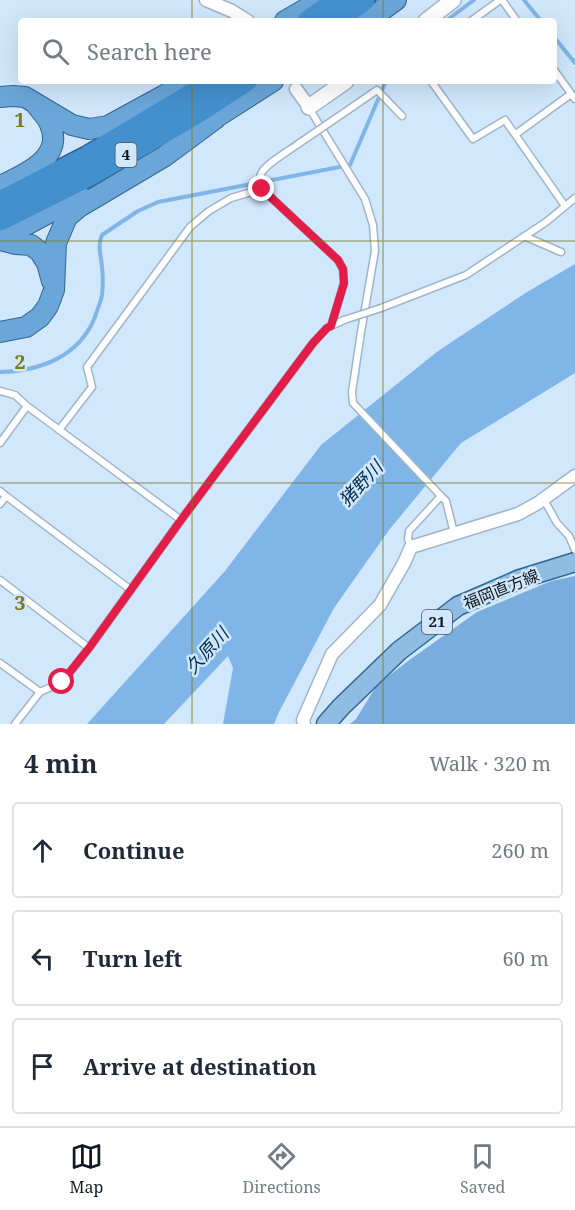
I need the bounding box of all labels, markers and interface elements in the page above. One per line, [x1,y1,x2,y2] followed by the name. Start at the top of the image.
[18,18,557,84] search box
[39,35,72,68] icon: search
[87,36,212,66] text: Search here
[14,106,26,133] text: 1
[116,143,136,167] road number: 4
[248,175,274,201] route end
[14,348,26,375] text: 2
[333,454,389,511] water label: 猪野川
[460,564,542,614] street label: 福岡直方線
[14,589,26,616] text: 3
[422,610,452,634] road number: 21
[179,621,235,678] water label: 久原川
[48,668,74,694] route start
[24,745,98,781] text: 4 min
[429,750,551,777] text: Walk · 320 m
[26,834,59,867] icon: ahead
[83,835,185,865] text: Continue
[491,837,549,864] text: 260 m
[26,942,59,975] icon: left
[83,943,182,973] text: Turn left
[503,945,549,972] text: 60 m
[26,1050,59,1083] icon: arrive
[83,1051,317,1081] text: Arrive at destination
[70,1140,103,1198] tab: Map
[243,1140,321,1198] tab: Directions
[460,1140,505,1198] tab: Saved

